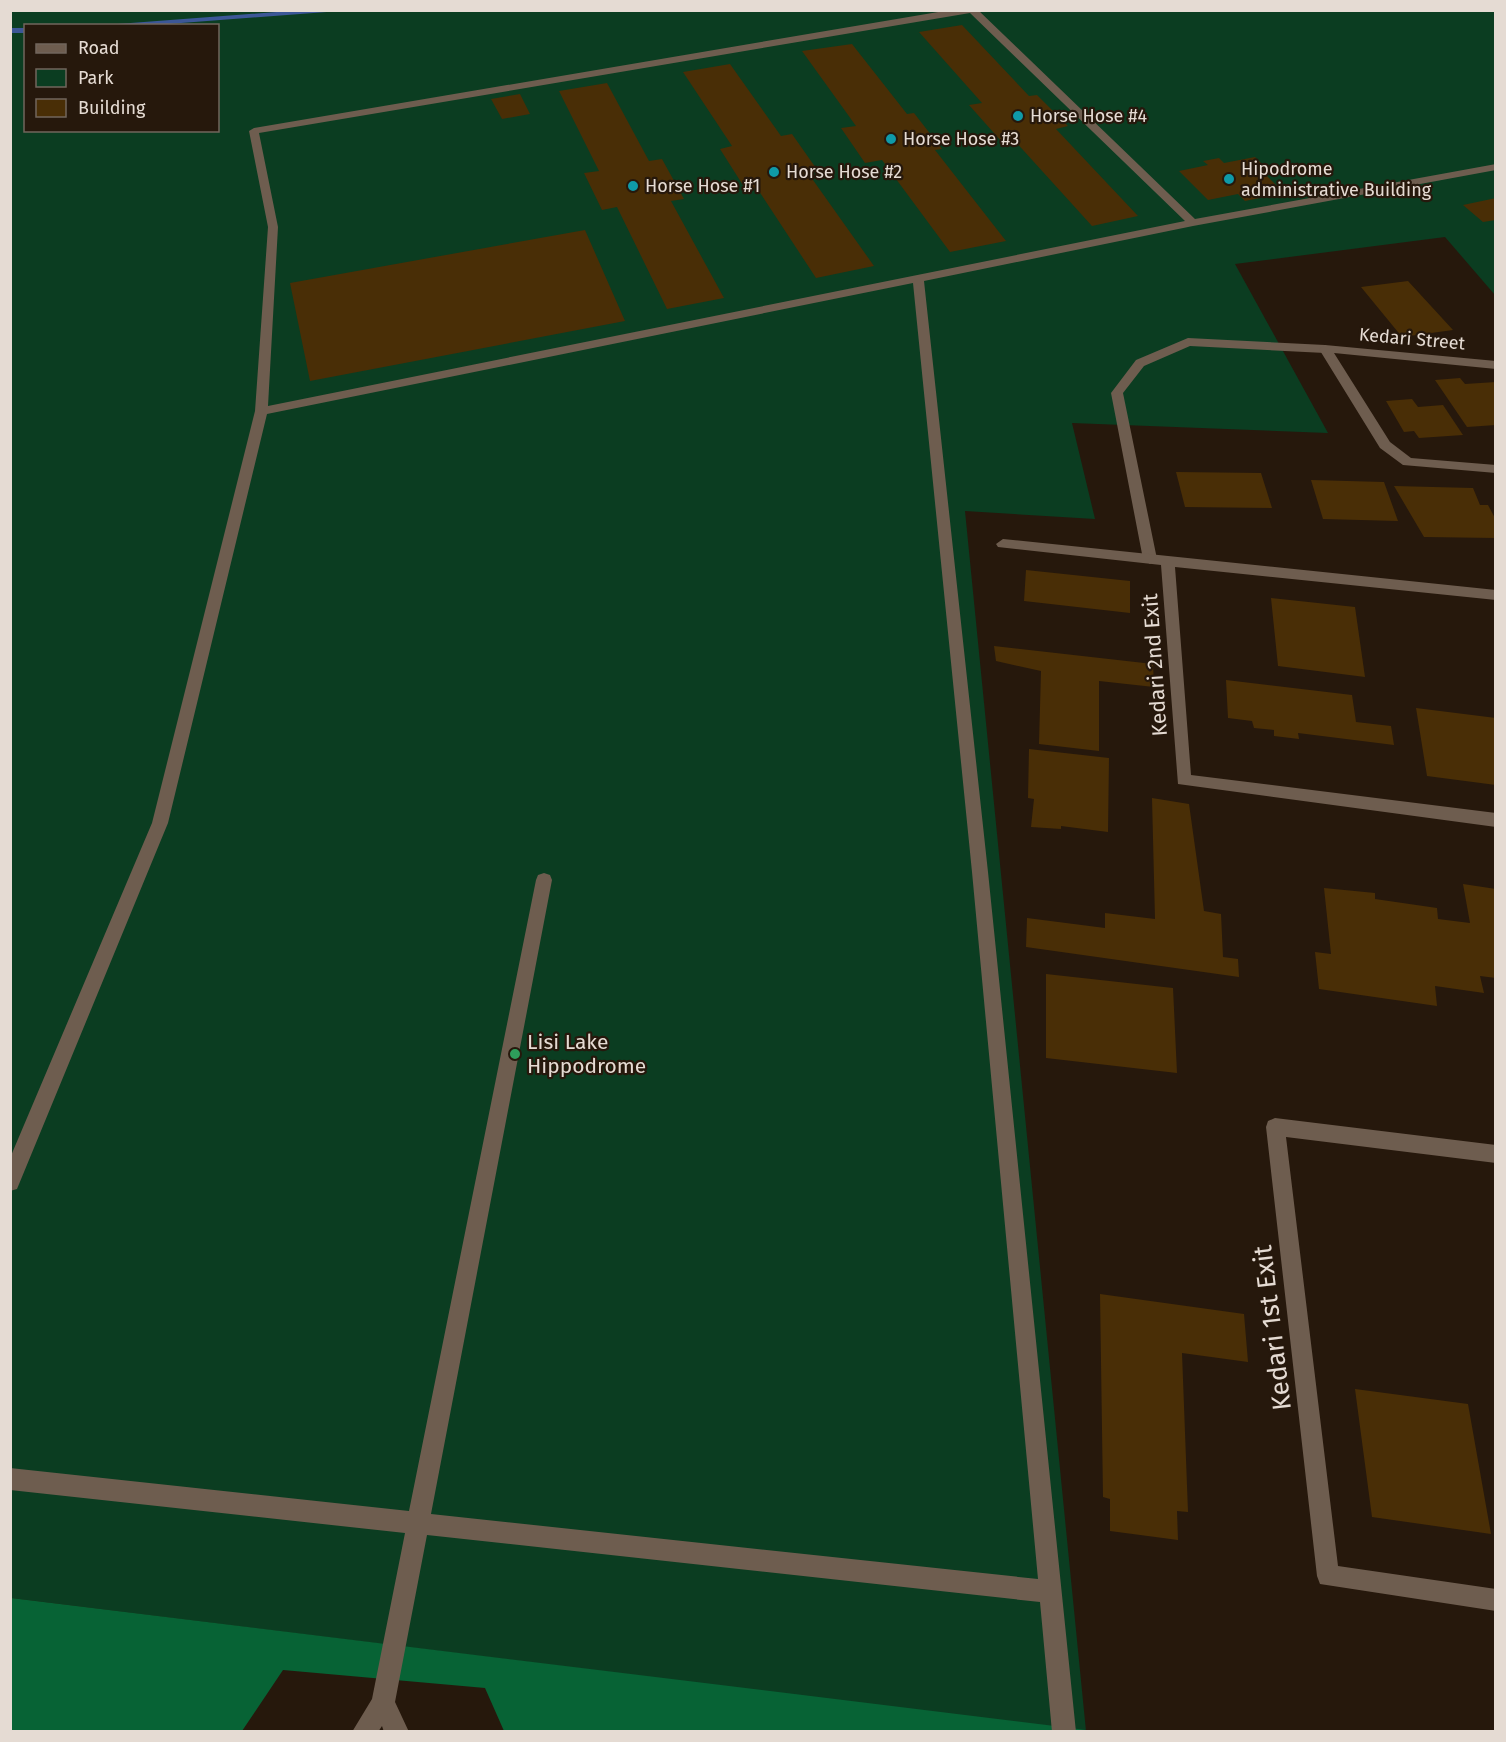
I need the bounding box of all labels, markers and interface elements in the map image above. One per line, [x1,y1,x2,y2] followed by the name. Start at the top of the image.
[24,24,219,132] legend
[78,37,120,59] text: Road
[78,67,114,89] text: Park
[78,97,146,119] text: Building
[1030,105,1147,127] place label: Horse Hose #4
[1011,109,1025,123] marker: Horse Hose #4
[903,128,1019,150] place label: Horse Hose #3
[884,132,898,146] marker: Horse Hose #3
[1241,158,1432,201] place label: Hipodrome administrative Building
[786,161,902,183] place label: Horse Hose #2
[767,165,781,179] marker: Horse Hose #2
[1222,172,1236,186] marker: Hipodrome administrative Building
[645,175,760,197] place label: Horse Hose #1
[626,179,640,193] marker: Horse Hose #1
[1358,323,1466,355] street label: Kedari Street
[1137,592,1173,737] street label: Kedari 2nd Exit
[527,1029,646,1079] place label: Lisi Lake Hippodrome
[508,1047,522,1061] marker: Lisi Lake Hippodrome
[1247,1243,1298,1412] street label: Kedari 1st Exit

